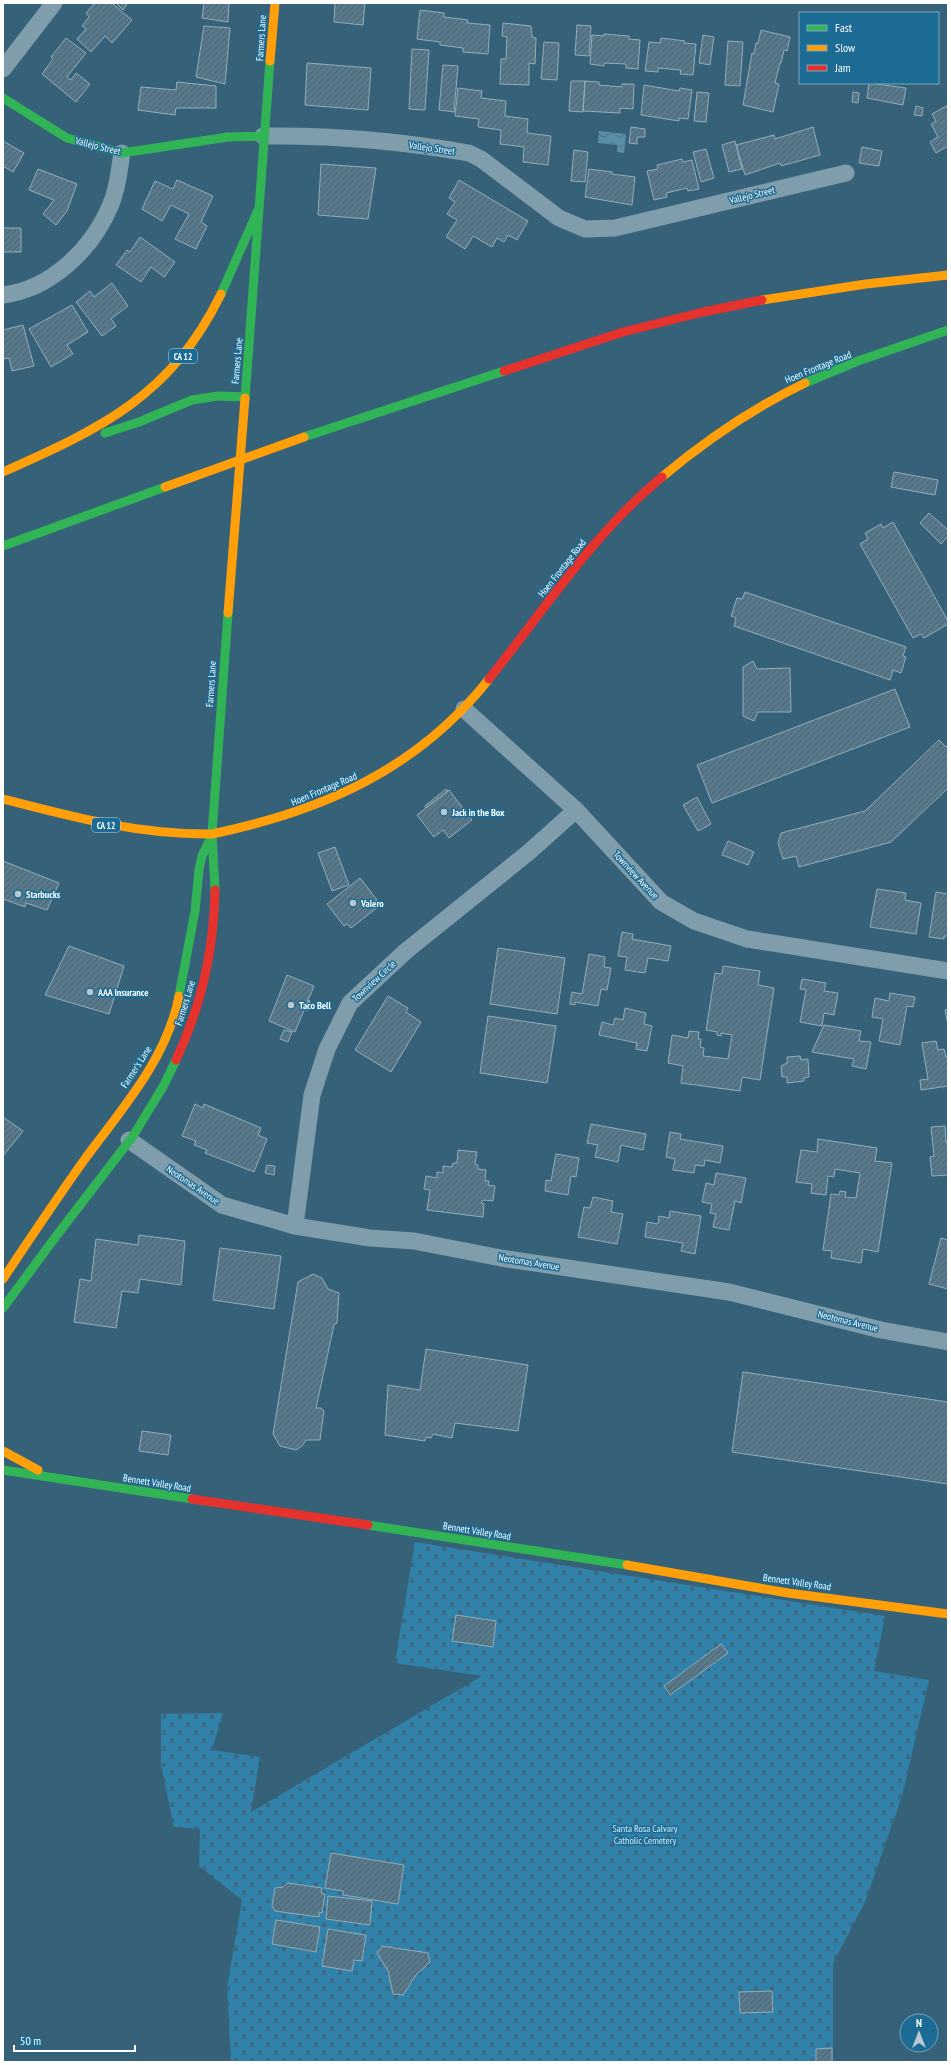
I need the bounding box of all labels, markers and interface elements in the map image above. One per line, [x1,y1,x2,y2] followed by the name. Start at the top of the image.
[799,12,939,84] legend
[253,14,269,62] street label: Farmers Lane
[835,20,853,35] text: Fast
[835,40,856,55] text: Slow
[834,60,851,75] text: Jam
[73,134,122,158] street label: Vallejo Street
[407,138,456,158] street label: Vallejo Street
[727,183,776,207] street label: Vallejo Street
[229,337,245,385] street label: Farmers Lane
[783,348,853,386] street label: Hoen Frontage Road
[169,349,197,363] road number: CA 12
[535,536,589,600] street label: Hoen Frontage Road
[203,660,219,708] street label: Farmers Lane
[289,769,359,809] street label: Hoen Frontage Road
[451,806,505,819] place label: Jack in the Box
[439,807,449,817] marker: Jack in the Box
[92,818,120,832] road number: CA 12
[610,848,662,902] street label: Townview Avenue
[26,888,61,901] place label: Starbucks
[13,889,23,899] marker: Starbucks
[360,897,384,910] place label: Valero
[348,898,358,908] marker: Valero
[349,957,399,1005] street label: Townview Circle
[172,979,198,1027] street label: Farmers Lane
[97,986,149,999] place label: AAA Insurance
[85,987,95,997] marker: AAA Insurance
[299,999,331,1012] place label: Taco Bell
[286,1000,296,1010] marker: Taco Bell
[118,1044,154,1090] street label: Farmer's Lane
[164,1162,222,1208] street label: Neotomas Avenue
[497,1251,561,1273] street label: Neotomas Avenue
[816,1307,880,1335] street label: Neotomas Avenue
[122,1471,192,1495] street label: Bennett Valley Road
[442,1519,512,1543] street label: Bennett Valley Road
[762,1571,832,1593] street label: Bennett Valley Road
[613,1822,678,1847] park label: Santa Rosa Calvary Catholic Cemetery
[899,2013,939,2053] north arrow
[916,2016,922,2030] text: N
[14,2027,135,2053] scale bar
[20,2033,41,2048] text: 50 m

